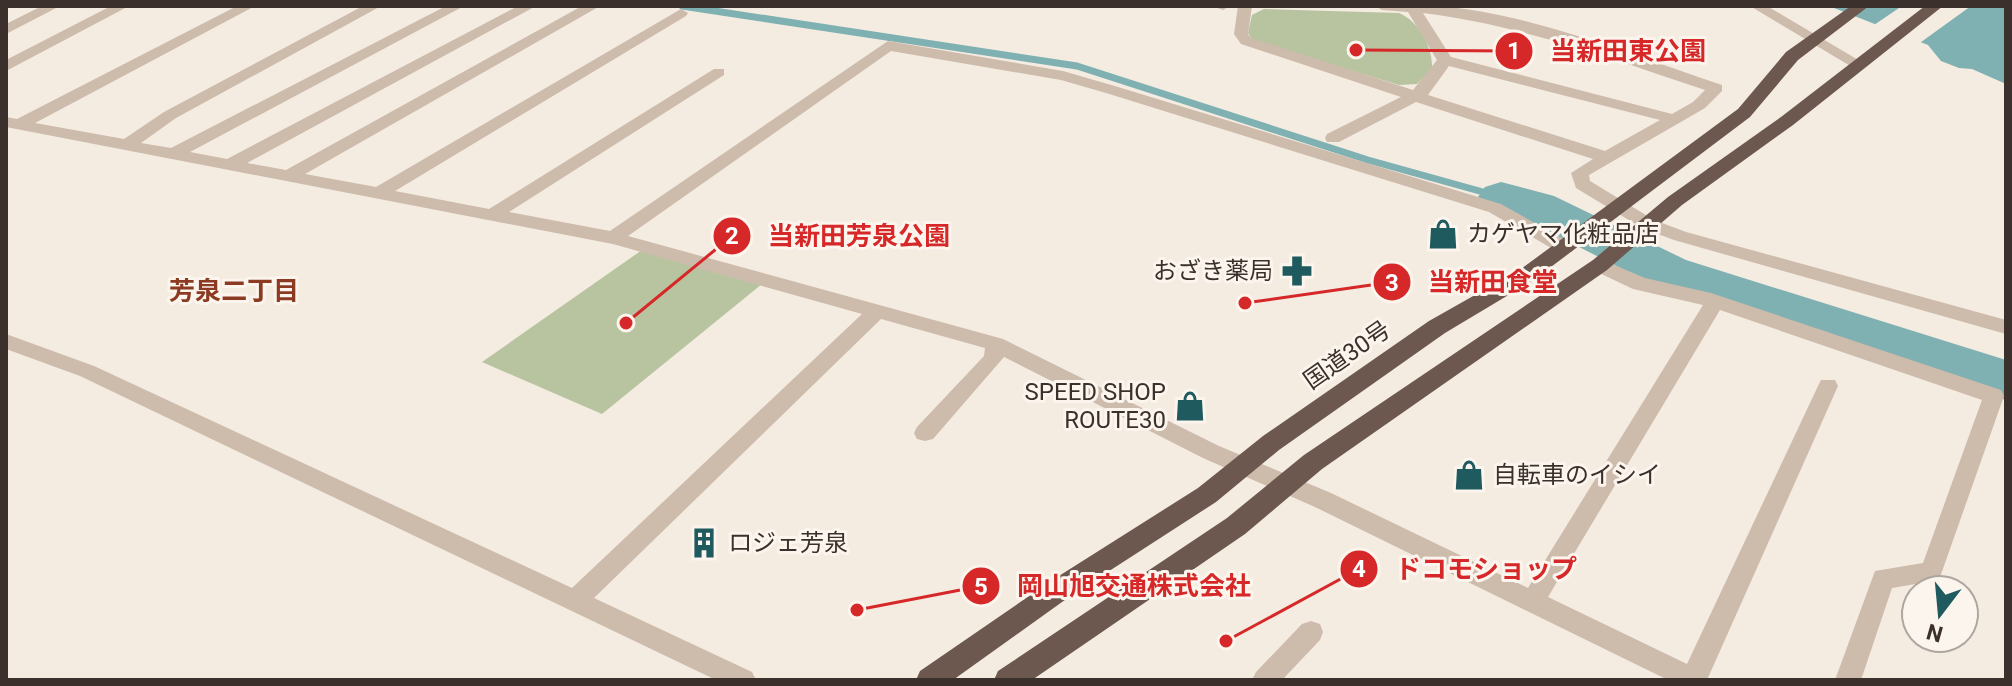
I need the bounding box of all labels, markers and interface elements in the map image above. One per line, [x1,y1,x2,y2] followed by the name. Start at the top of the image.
[1494,26,1722,76] callout: 当新田東公園
[1550,36,1706,66] text: 当新田東公園
[1507,37,1521,65] text: 1
[712,211,966,261] callout: 当新田芳泉公園
[1426,217,1460,251] shop icon: カゲヤマ化粧品店
[1467,220,1659,248] place label: カゲヤマ化粧品店
[768,221,950,251] text: 当新田芳泉公園
[725,222,739,250] text: 2
[1280,254,1314,288] pharmacy icon: おざき薬局
[1153,257,1273,285] place label: おざき薬局
[1372,257,1574,307] callout: 当新田食堂
[1428,267,1558,297] text: 当新田食堂
[1385,269,1399,297] text: 3
[169,276,299,306] district label: 芳泉二丁目
[1298,315,1396,395] street label: 国道30号
[1025,378,1166,434] place label: SPEED SHOP ROUTE30
[1173,389,1207,423] shop icon: SPEED SHOP ROUTE30
[1452,458,1486,492] shop icon: 自転車のイシイ
[1493,461,1661,489] place label: 自転車のイシイ
[687,526,721,560] building icon: ロジェ芳泉
[728,529,848,557] place label: ロジェ芳泉
[1339,544,1593,594] callout: ドコモショップ
[1395,554,1577,584] text: ドコモショップ
[1352,555,1366,583] text: 4
[961,561,1267,611] callout: 岡山旭交通株式会社
[1017,571,1251,601] text: 岡山旭交通株式会社
[974,573,988,601] text: 5
[1900,574,1980,654] north arrow
[1924,619,1946,647] text: N

